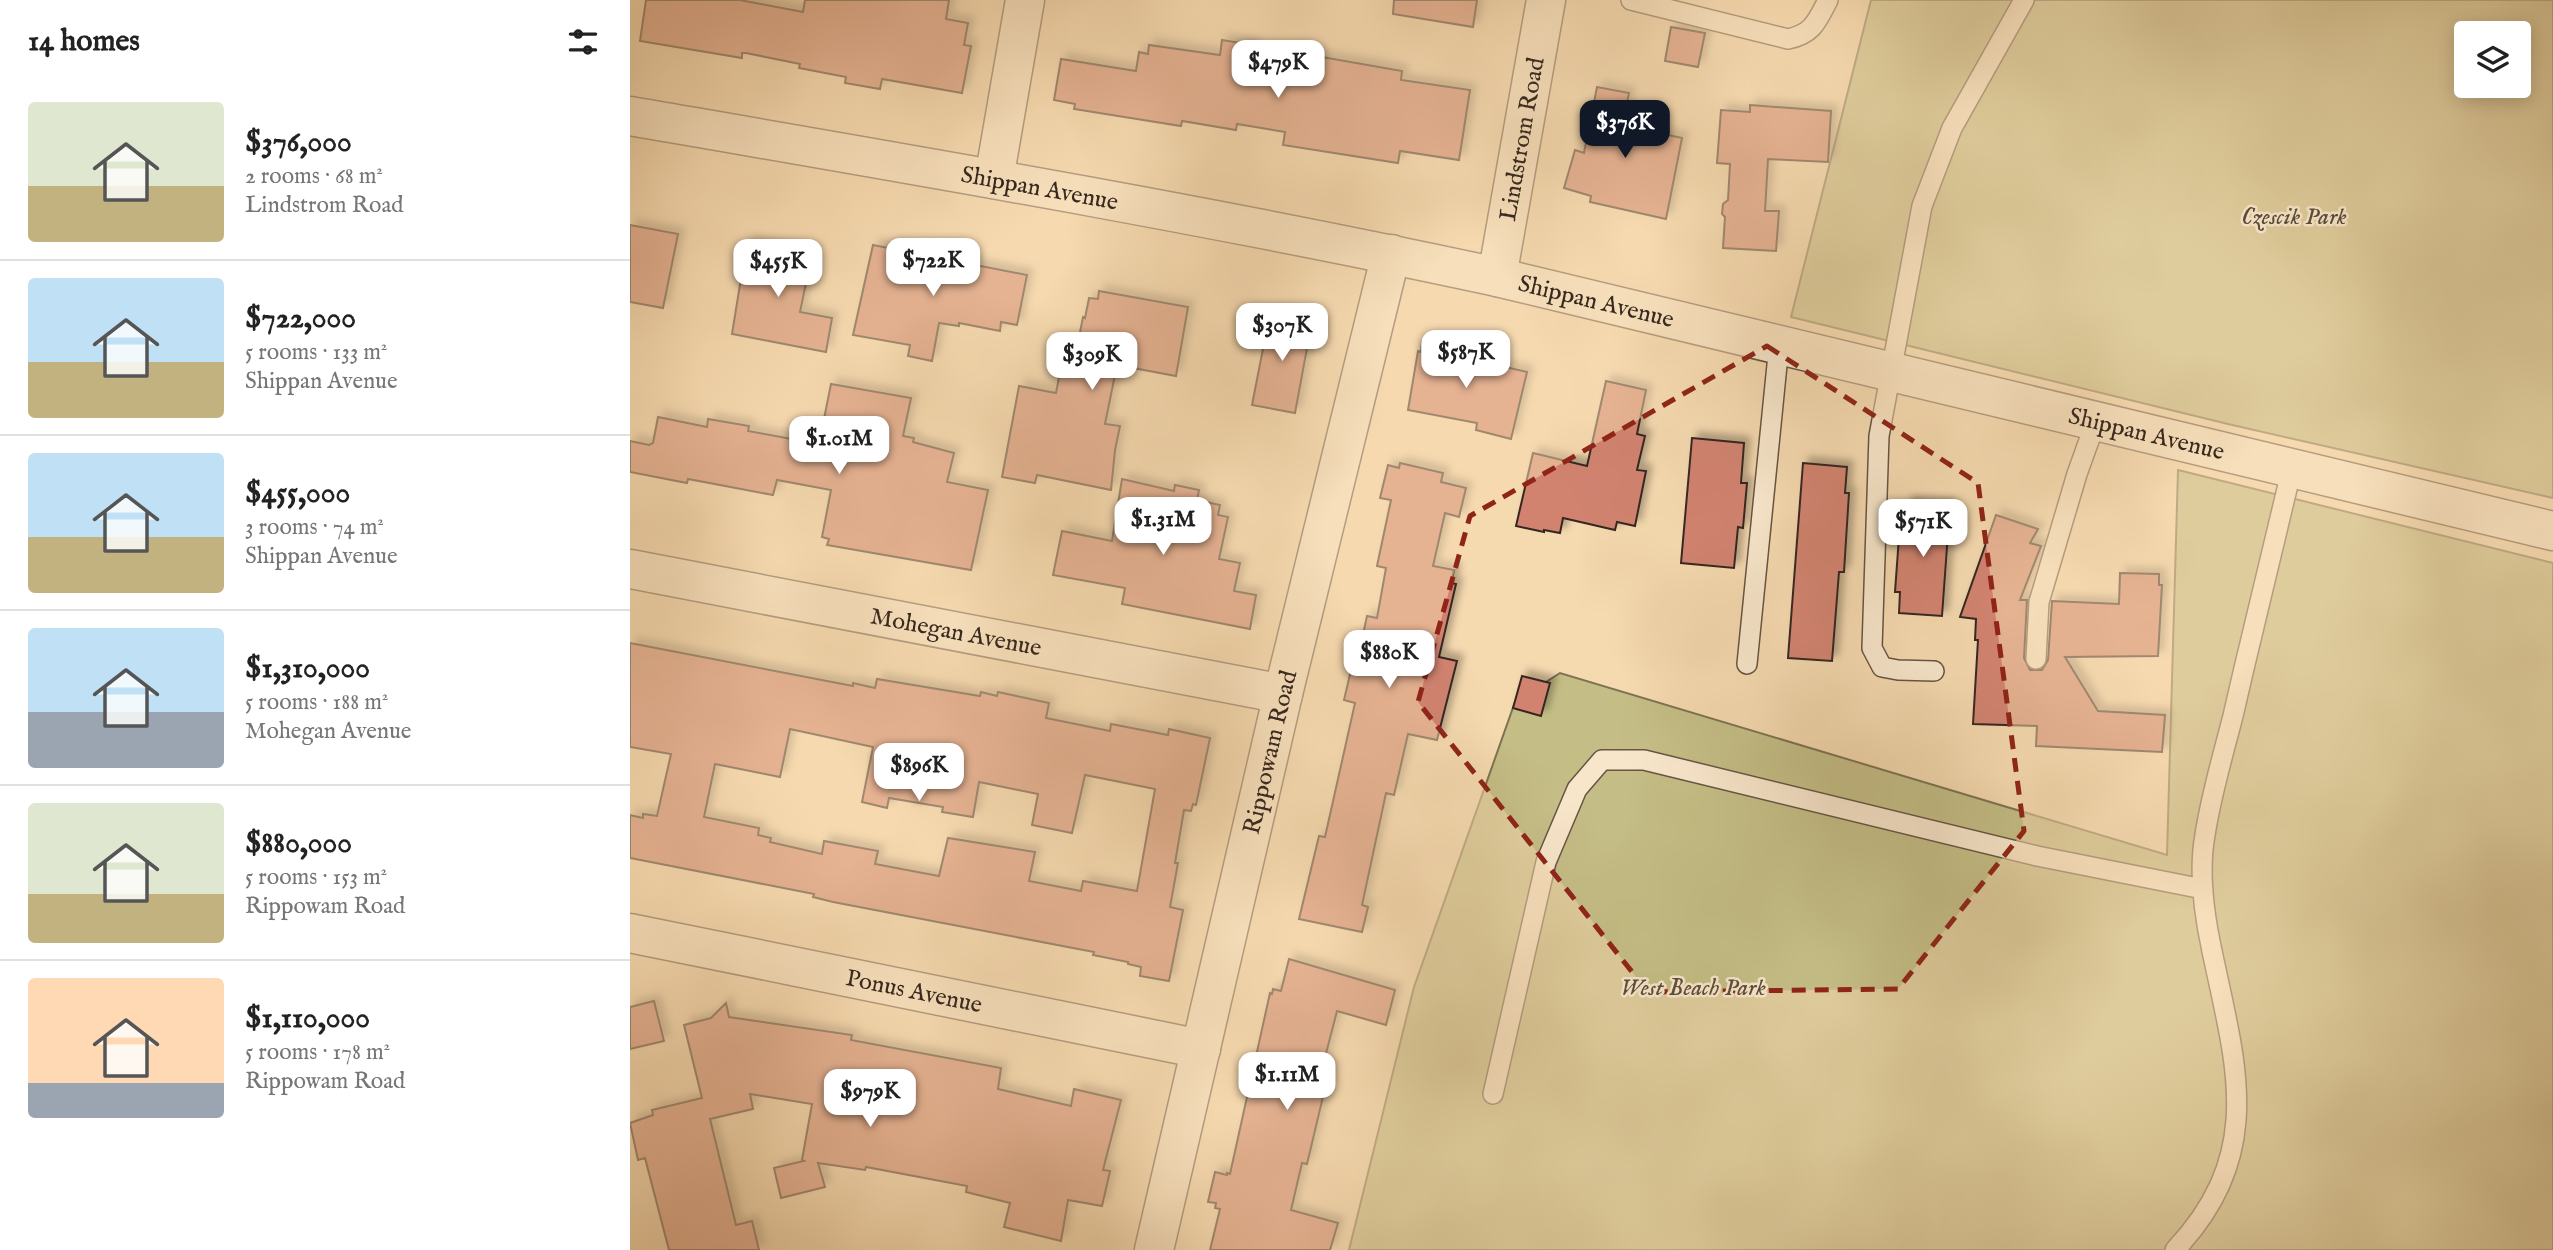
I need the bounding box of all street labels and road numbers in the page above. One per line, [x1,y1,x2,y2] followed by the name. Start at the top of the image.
[1493,55,1553,224] street label: Lindstrom Road
[958,160,1121,219] street label: Shippan Avenue
[1515,269,1677,336] street label: Shippan Avenue
[2065,401,2227,468] street label: Shippan Avenue
[868,601,1044,664] street label: Mohegan Avenue
[1237,667,1305,838] street label: Rippowam Road
[843,963,985,1021] street label: Ponus Avenue

